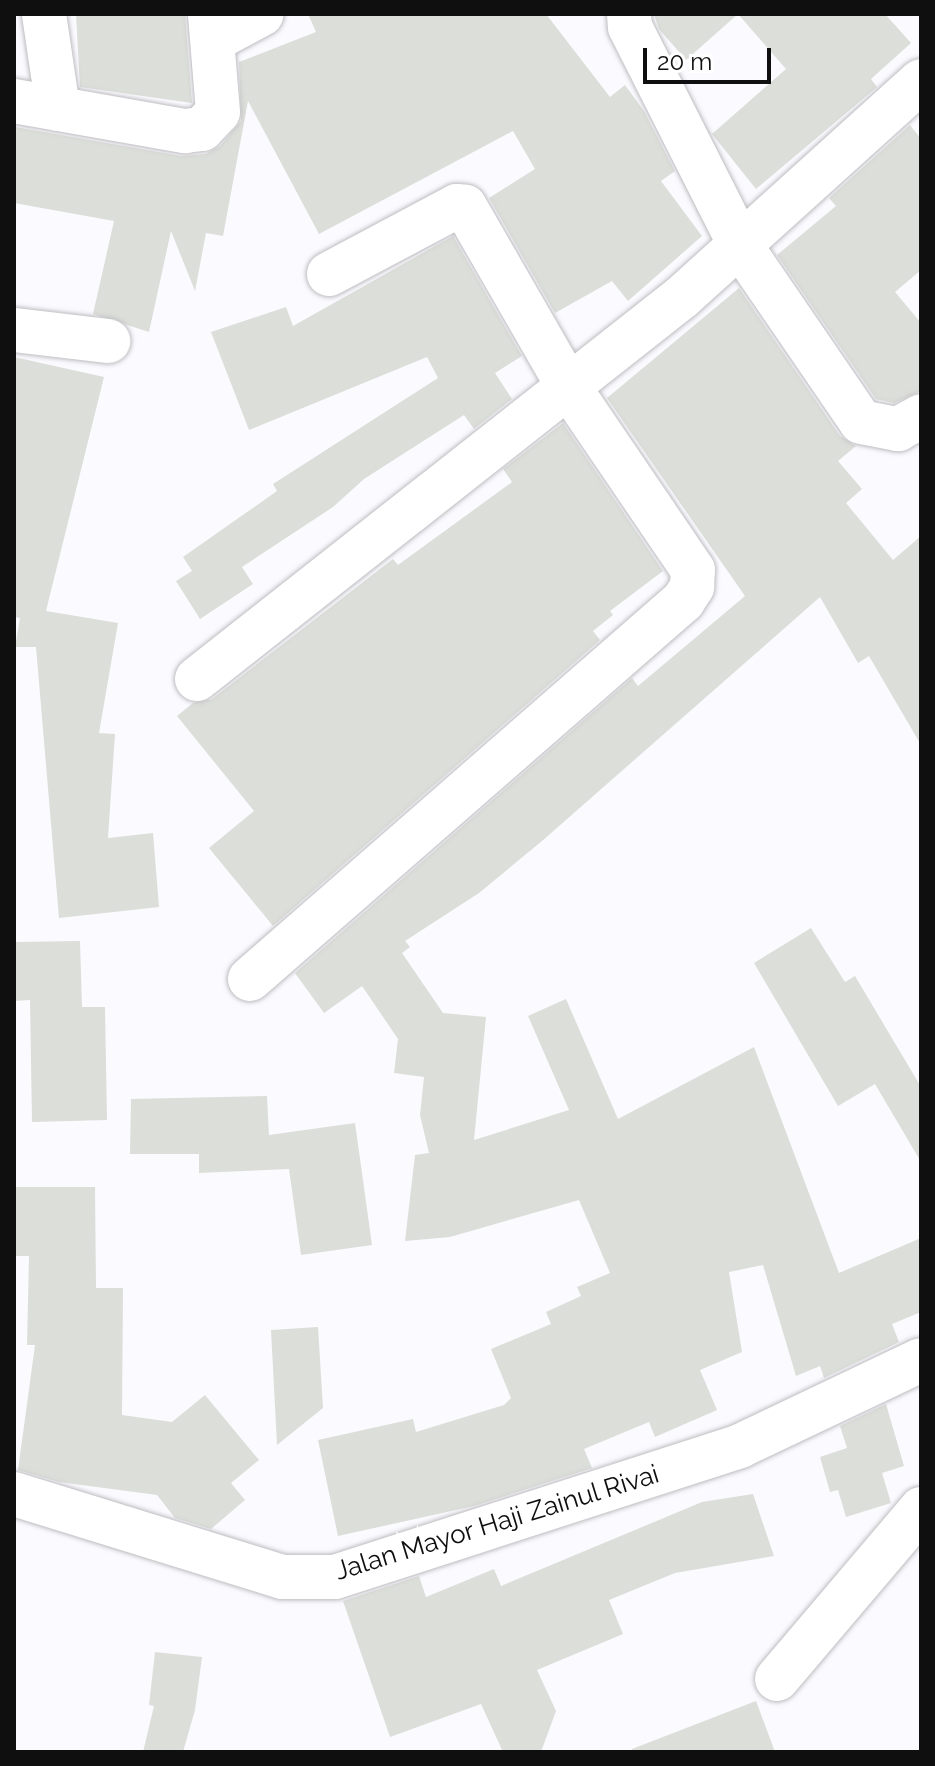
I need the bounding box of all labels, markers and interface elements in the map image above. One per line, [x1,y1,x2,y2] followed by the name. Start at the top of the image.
[647,32,775,82] scale bar
[657,47,712,76] text: 20 m
[331,1459,663,1587] street label: Jalan Mayor Haji Zainul Rivai

